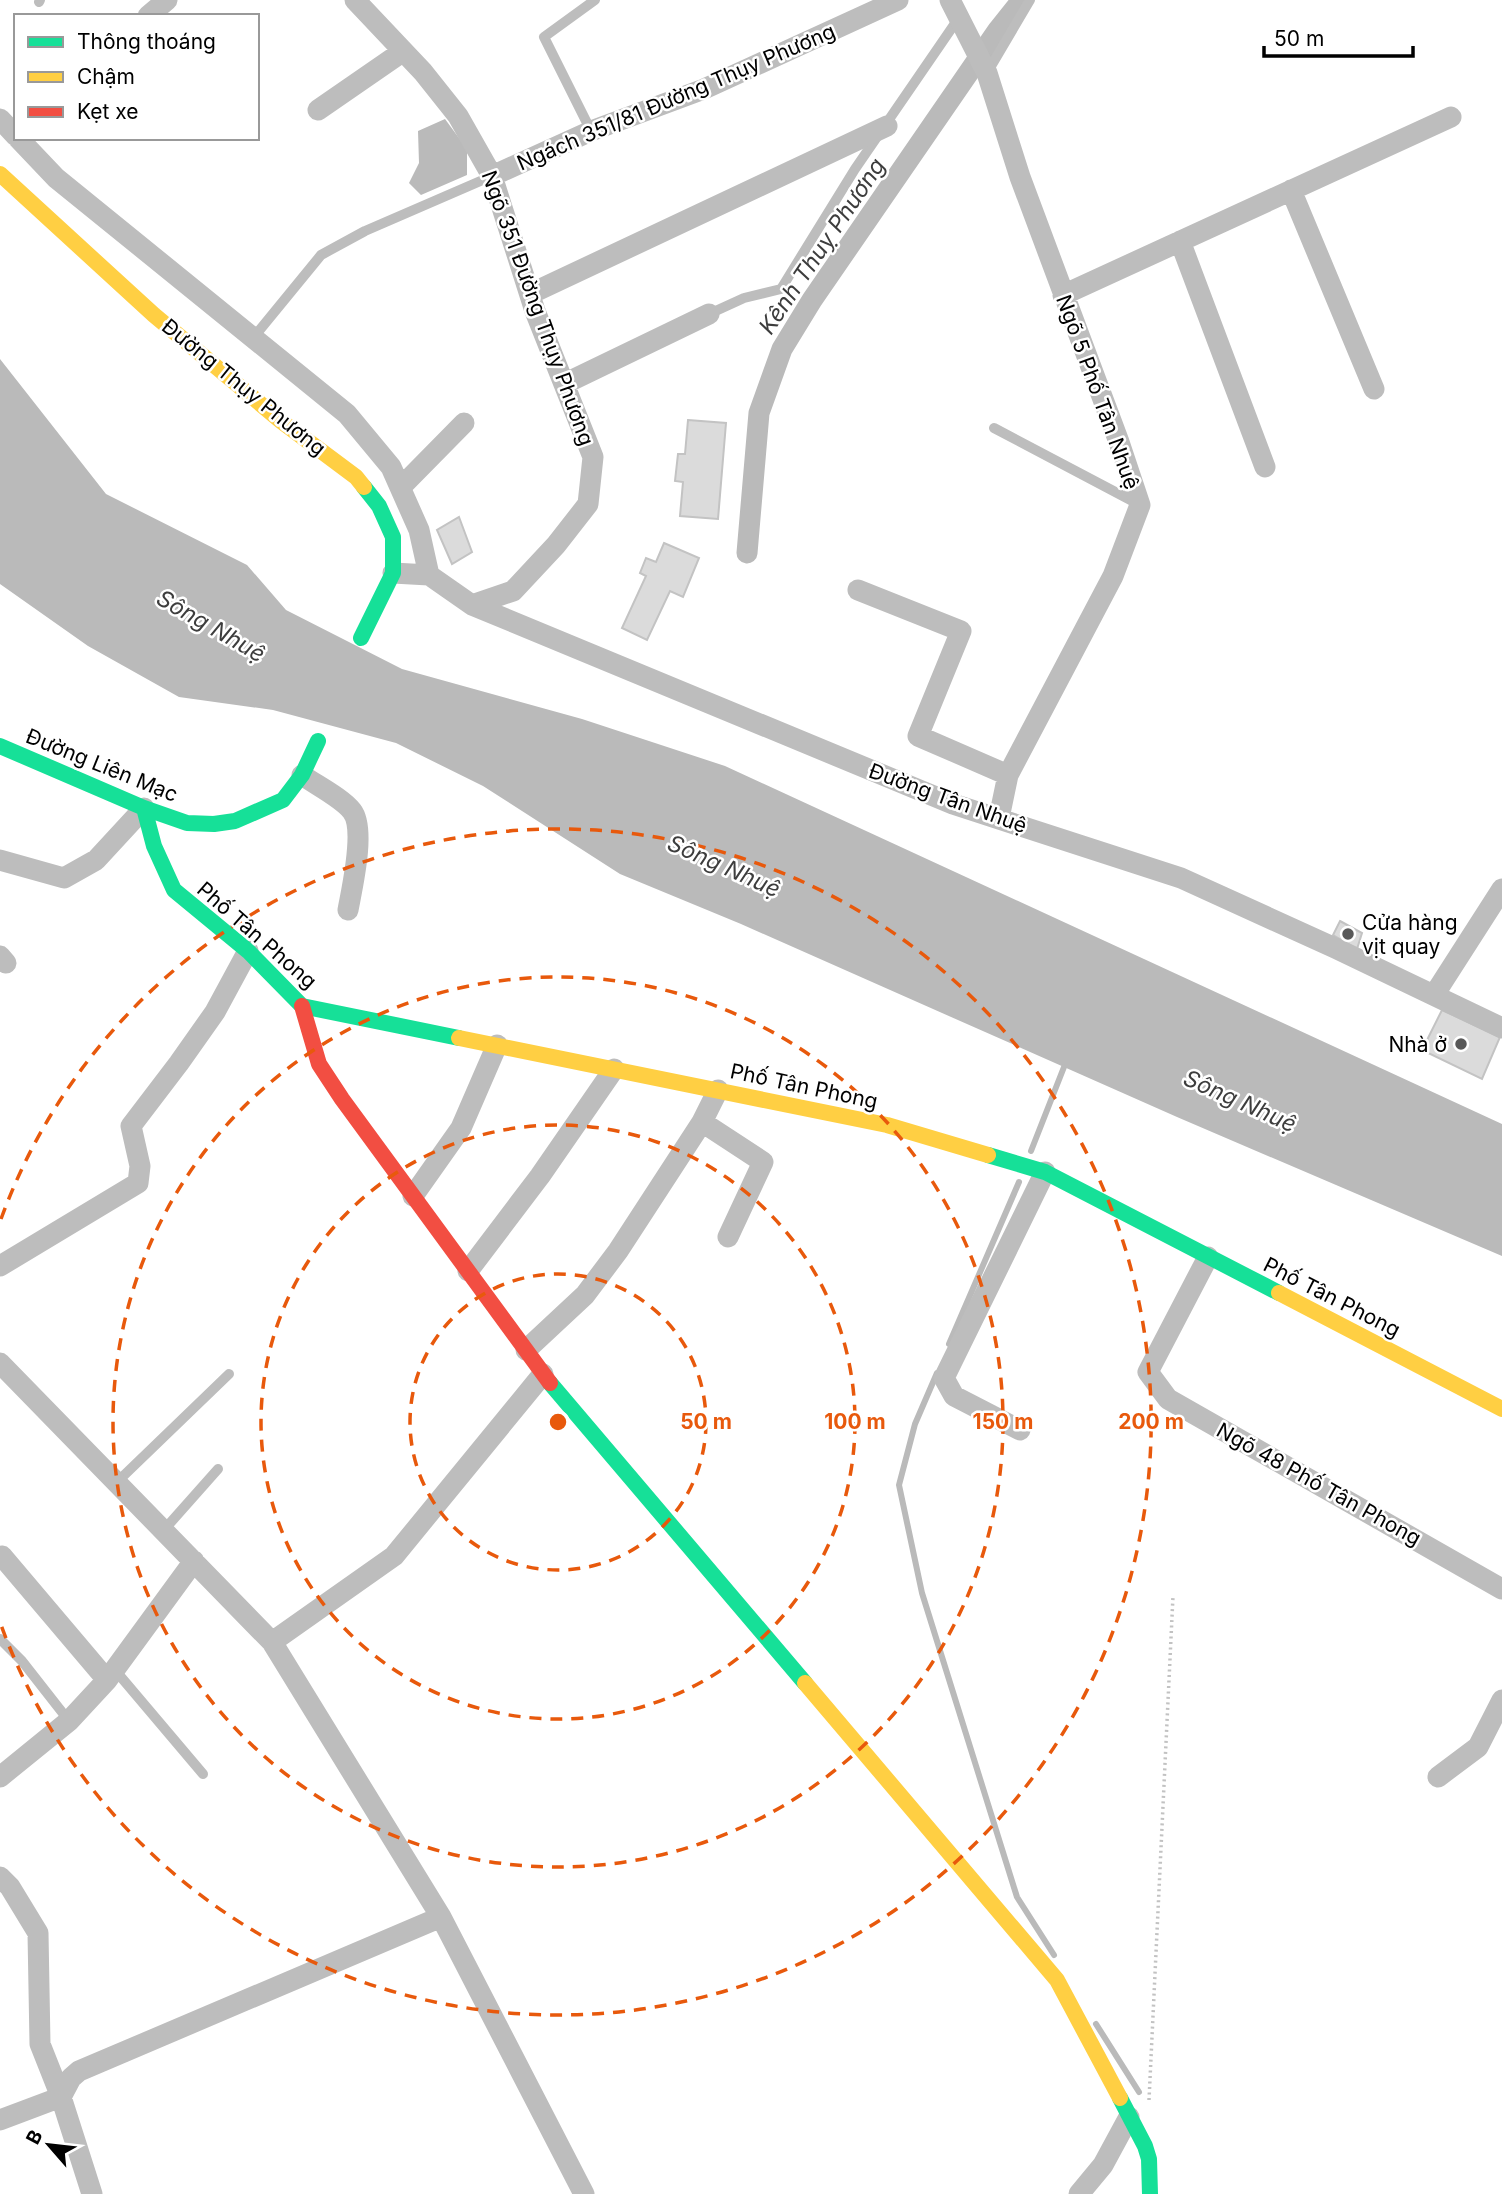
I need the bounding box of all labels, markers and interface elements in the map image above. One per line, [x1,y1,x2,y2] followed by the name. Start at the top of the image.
[14,14,259,140] legend
[1264,14,1413,58] scale bar
[513,18,839,176] street label: Ngách 351/81 Đường Thụy Phương
[1274,26,1324,51] text: 50 m
[77,29,216,54] text: Thông thoáng
[77,64,135,89] text: Chậm
[77,99,139,124] text: Kẹt xe
[753,153,891,339] water label: Kênh Thuỵ Phương
[477,167,599,449] street label: Ngõ 351 Đường Thụy Phương
[1051,291,1145,493] street label: Ngõ 5 Phố Tân Nhuệ
[157,313,331,461] street label: Đường Thụy Phương
[152,584,270,668] water label: Sông Nhuệ
[22,723,182,807] street label: Đường Liên Mạc
[866,758,1030,838] street label: Đường Tân Nhuệ
[663,829,785,903] water label: Sông Nhuệ
[192,876,322,994] street label: Phố Tân Phong
[1362,910,1458,959] place label: Cửa hàng vịt quay
[1340,926,1356,942] marker: Cửa hàng vịt quay
[1389,1032,1447,1057] place label: Nhà ở
[1453,1036,1469,1052] marker: Nhà ở
[728,1058,880,1114] street label: Phố Tân Phong
[1179,1064,1301,1138] water label: Sông Nhuệ
[1259,1252,1405,1342] street label: Phố Tân Phong
[680,1409,732,1434] text: 50 m
[824,1409,886,1434] text: 100 m
[973,1409,1033,1434] text: 150 m
[1118,1409,1184,1434] text: 200 m
[546,1410,570,1434] centre of rings
[1212,1417,1426,1551] street label: Ngõ 48 Phố Tân Phong
[14,2110,84,2180] north arrow
[21,2126,48,2148] text: B

